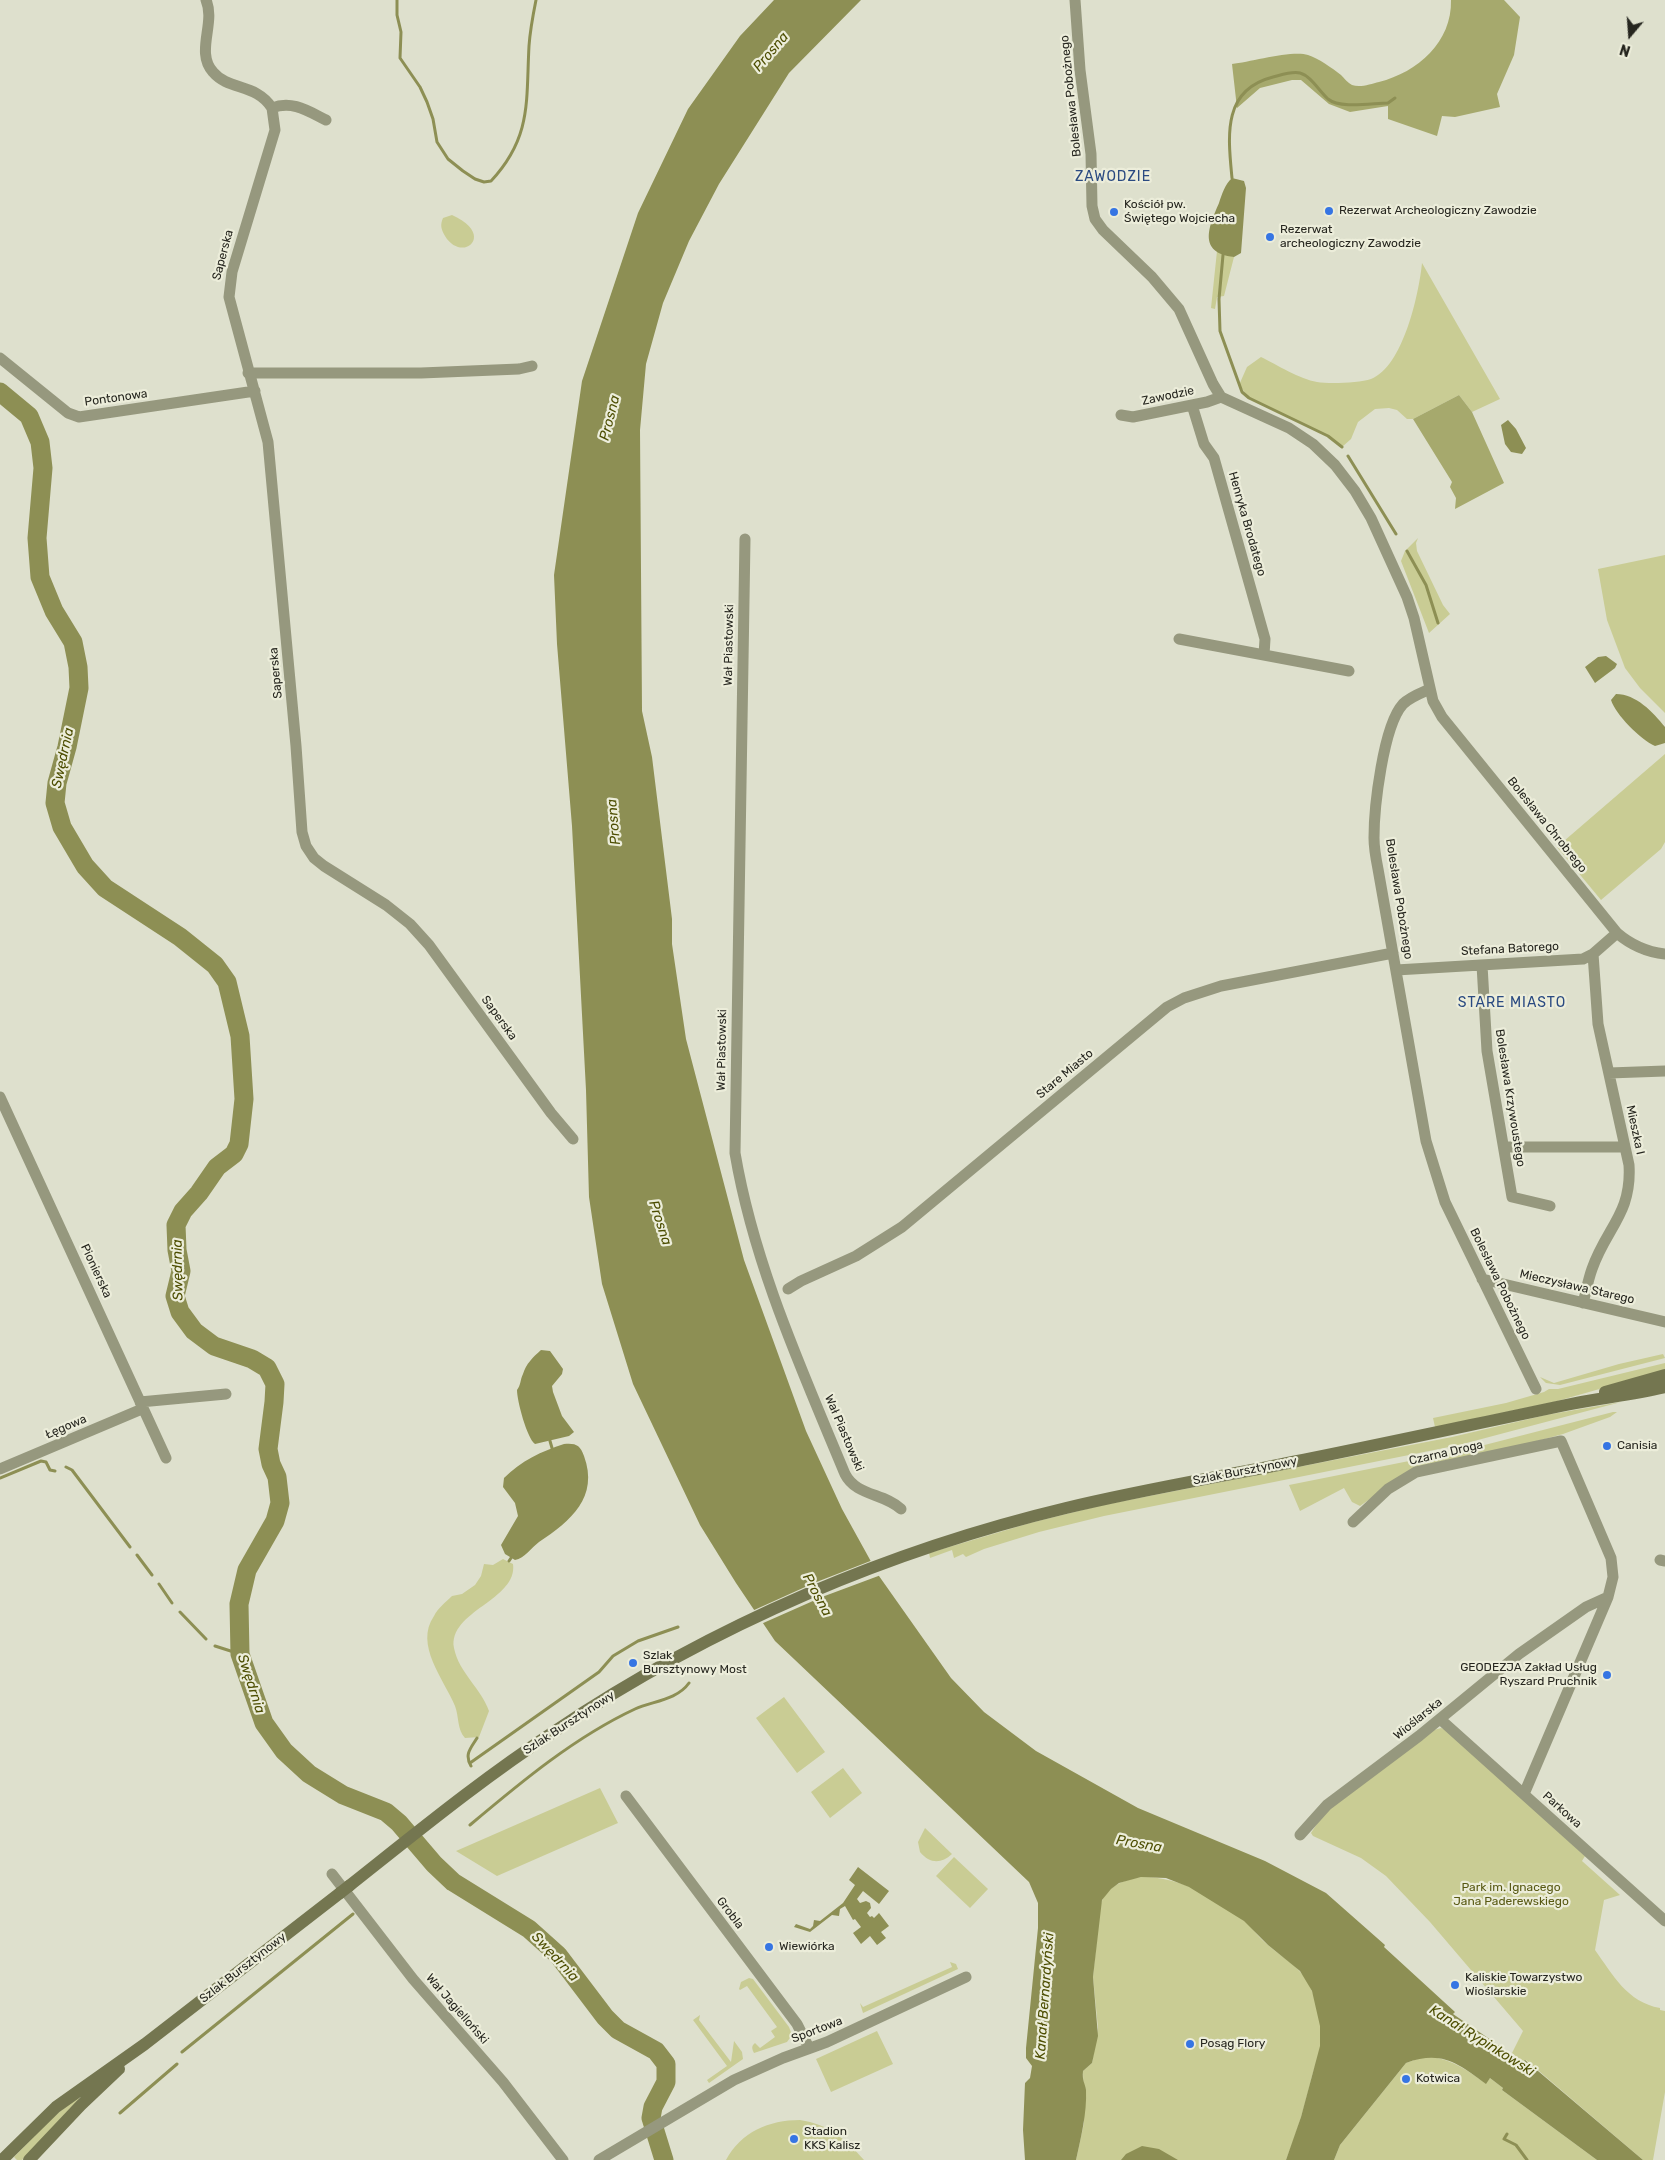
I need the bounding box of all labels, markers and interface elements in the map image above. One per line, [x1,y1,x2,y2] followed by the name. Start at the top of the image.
[1605,10,1655,60] north arrow
[750,29,792,75] water label: Prosna
[1057,34,1085,158] street label: Bolesława Pobożnego
[1618,40,1633,59] text: N
[1074,169,1152,185] district label: ZAWODZIE
[1124,198,1235,226] place label: Kościół pw. Świętego Wojciecha
[1339,204,1537,218] place label: Rezerwat Archeologiczny Zawodzie
[1323,205,1335,217] marker: Rezerwat Archeologiczny Zawodzie
[1108,206,1120,218] marker: Kościół pw. Świętego Wojciecha
[1280,223,1421,251] place label: Rezerwat archeologiczny Zawodzie
[209,228,237,282] street label: Saperska
[1264,231,1276,243] marker: Rezerwat archeologiczny Zawodzie
[1141,383,1195,409] street label: Zawodzie
[84,386,148,410] street label: Pontonowa
[596,394,624,442] water label: Prosna
[1225,470,1269,578] street label: Henryka Brodatego
[721,604,737,686] street label: Wał Piastowski
[267,647,285,699] street label: Saperska
[48,726,78,790] water label: Swędrnia
[1504,774,1590,876] street label: Bolesława Chrobrego
[604,798,624,846] water label: Prosna
[1382,838,1416,960] street label: Bolesława Pobożnego
[1461,939,1559,959] street label: Stefana Batorego
[478,993,520,1043] street label: Saperska
[1456,995,1568,1011] district label: STARE MIASTO
[714,1009,730,1091] street label: Wał Piastowski
[1492,1028,1528,1168] street label: Bolesława Krzywoustego
[1034,1046,1096,1102] street label: Stare Miasto
[1623,1104,1647,1156] street label: Mieszka I
[645,1198,675,1248] water label: Prosna
[1467,1226,1533,1342] street label: Bolesława Pobożnego
[169,1239,187,1301] water label: Swędrnia
[77,1242,115,1300] street label: Pionierska
[1518,1267,1636,1307] street label: Mieczysława Starego
[821,1393,867,1473] street label: Wał Piastowski
[43,1412,89,1442] street label: Łęgowa
[1408,1437,1484,1469] street label: Czarna Droga
[1617,1439,1657,1453] place label: Canisia
[1601,1440,1613,1452] marker: Canisia
[1192,1454,1298,1488] street label: Szlak Bursztynowy
[799,1571,835,1619] water label: Prosna
[643,1649,747,1677] place label: Szlak Bursztynowy Most
[234,1652,268,1716] water label: Swędrnia
[627,1657,639,1669] marker: Szlak Bursztynowy Most
[1460,1661,1597,1689] place label: GEODEZJA Zakład Usług Ryszard Pruchnik
[1601,1669,1613,1681] marker: GEODEZJA Zakład Usług Ryszard Pruchnik
[521,1688,617,1758] street label: Szlak Bursztynowy
[1391,1695,1445,1743] street label: Wioślarska
[1540,1789,1584,1831] street label: Parkowa
[1115,1832,1163,1856] water label: Prosna
[1453,1881,1569,1909] park label: Park im. Ignacego Jana Paderewskiego
[713,1894,747,1932] street label: Grobla
[528,1929,582,1985] water label: Swędrnia
[197,1930,289,2006] street label: Szlak Bursztynowy
[1032,1932,1058,2060] water label: Kanał Bernardyński
[779,1940,835,1954] place label: Wiewiórka
[763,1941,775,1953] marker: Wiewiórka
[423,1971,491,2047] street label: Wał Jagielloński
[1465,1971,1582,1999] place label: Kaliskie Towarzystwo Wioślarskie
[1449,1979,1461,1991] marker: Kaliskie Towarzystwo Wioślarskie
[1426,2002,1538,2080] water label: Kanał Rypinkowski
[789,2014,845,2046] street label: Sportowa
[1200,2037,1265,2051] place label: Posąg Flory
[1184,2038,1196,2050] marker: Posąg Flory
[1416,2072,1460,2086] place label: Kotwica
[1400,2073,1412,2085] marker: Kotwica
[804,2125,860,2153] place label: Stadion KKS Kalisz
[788,2133,800,2145] marker: Stadion KKS Kalisz

